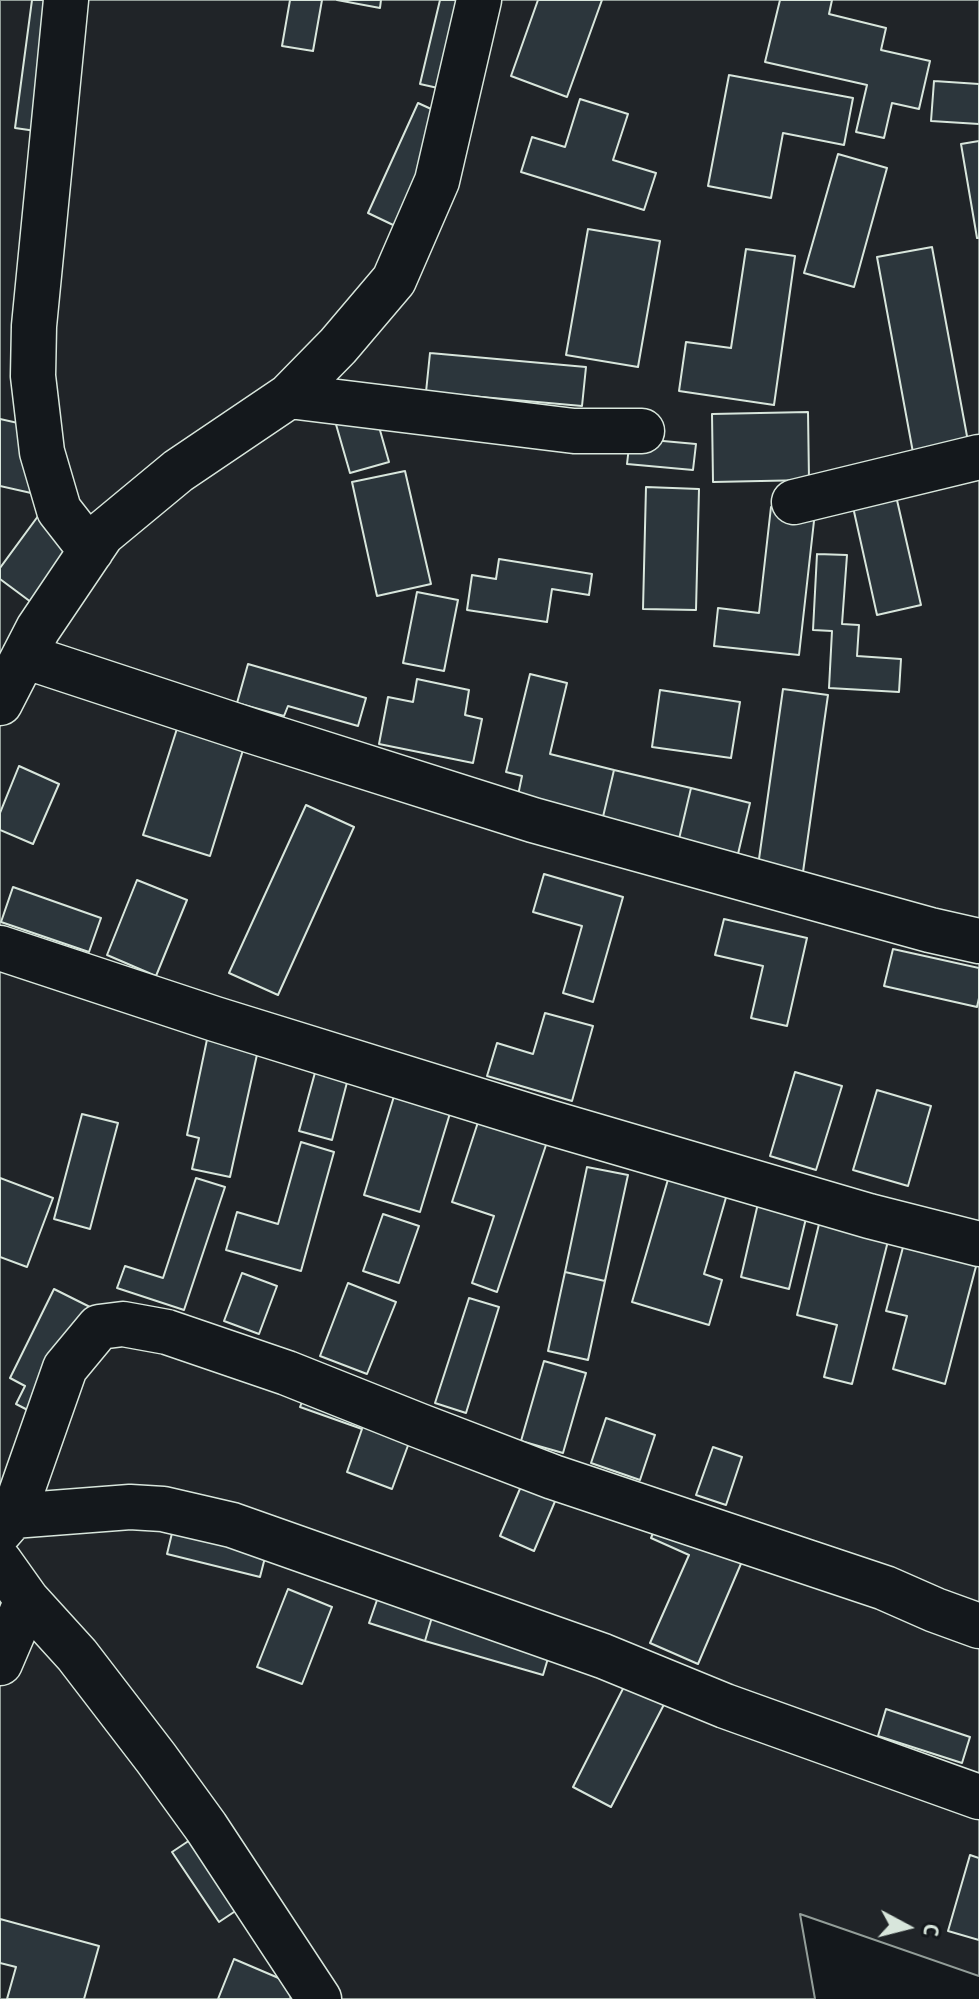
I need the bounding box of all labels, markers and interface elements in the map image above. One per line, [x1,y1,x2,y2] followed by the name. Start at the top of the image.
[867,1887,947,1967] north arrow
[919,1923,942,1937] text: С

